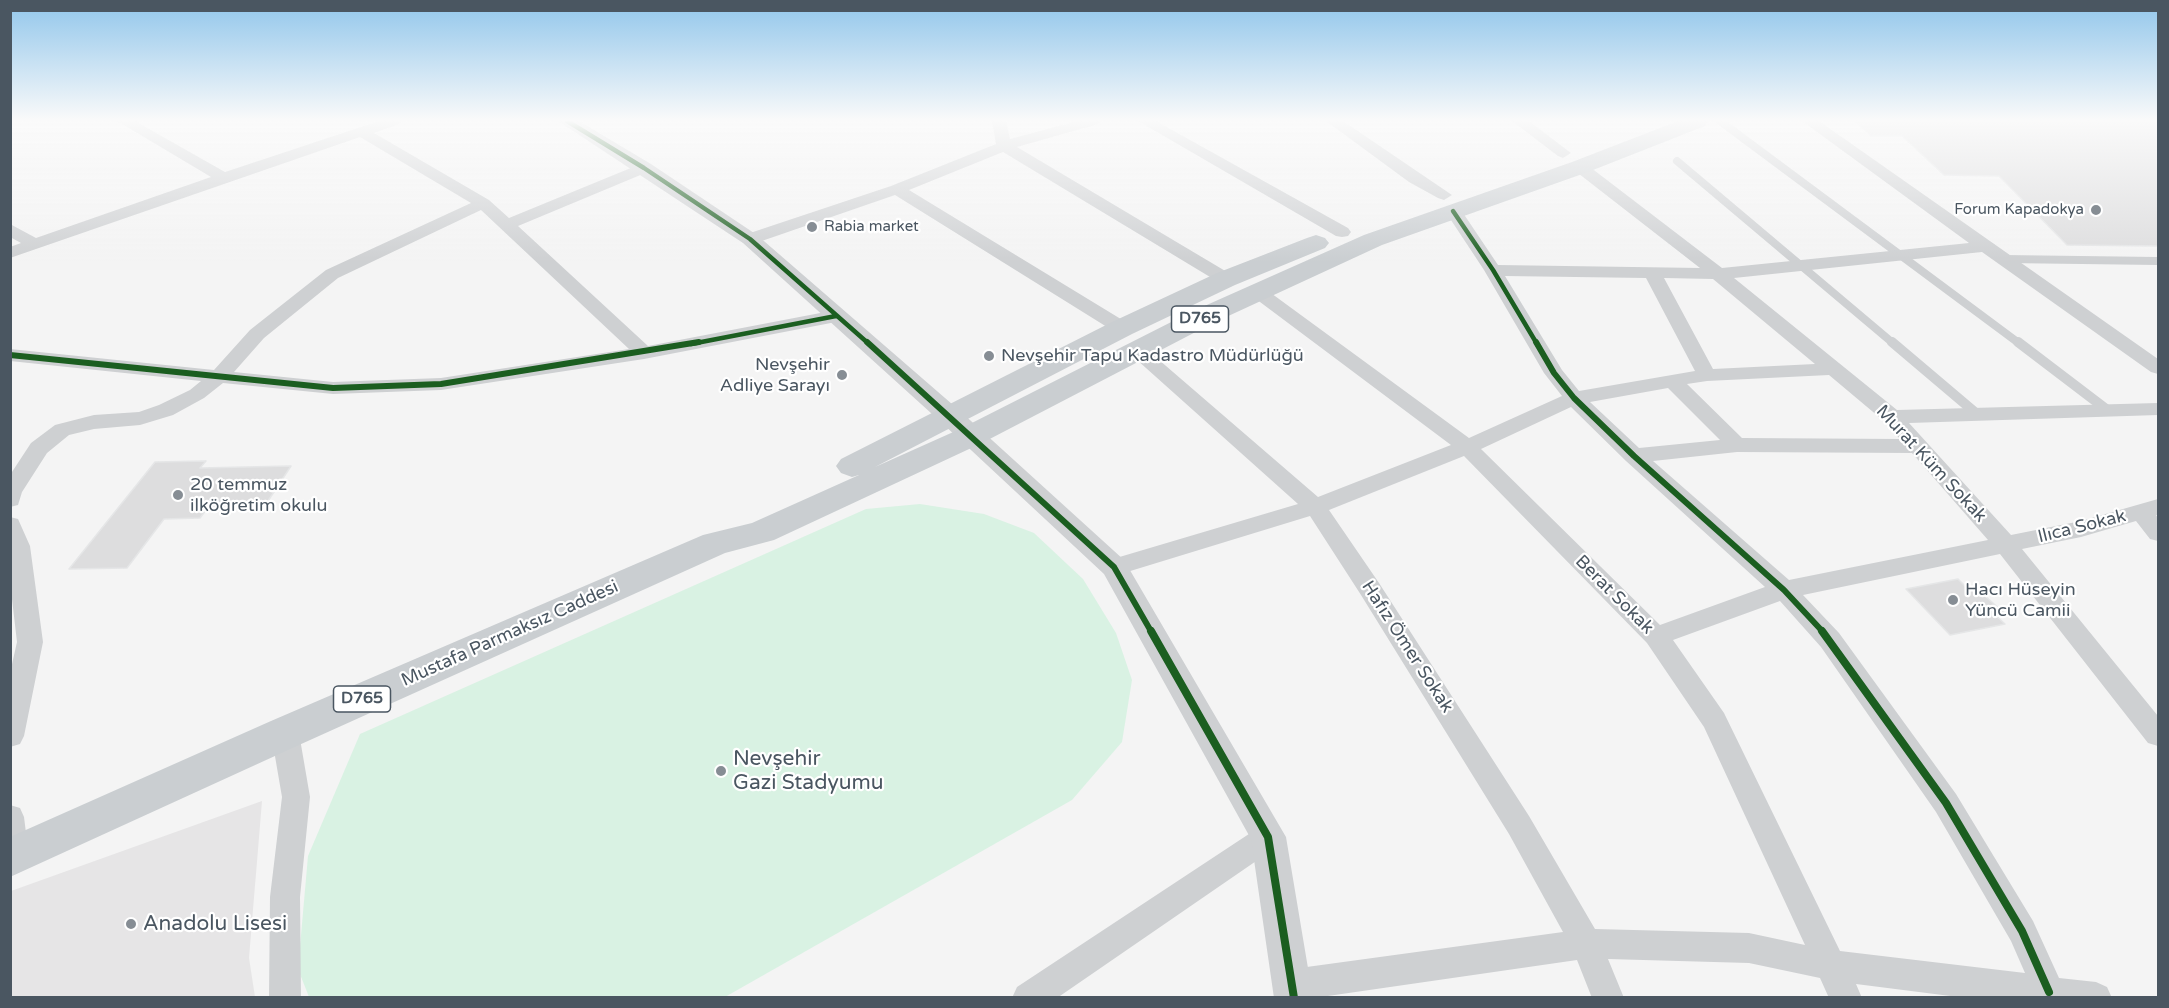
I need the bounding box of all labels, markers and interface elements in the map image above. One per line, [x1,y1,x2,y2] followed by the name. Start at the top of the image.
[1954,201,2084,219] place label: Forum Kapadokya
[2089,203,2103,217] marker: Forum Kapadokya
[824,218,919,236] place label: Rabia market
[805,220,819,234] marker: Rabia market
[1172,306,1228,332] road number: D765
[1001,345,1304,367] place label: Nevşehir Tapu Kadastro Müdürlüğü
[982,349,996,363] marker: Nevşehir Tapu Kadastro Müdürlüğü
[720,354,830,397] place label: Nevşehir Adliye Sarayı
[835,368,849,382] marker: Nevşehir Adliye Sarayı
[1871,401,1991,527] street label: Murat Küm Sokak
[190,474,327,516] place label: 20 temmuz ilköğretim okulu
[171,488,185,502] marker: 20 temmuz ilköğretim okulu
[2036,506,2128,548] street label: Ilıca Sokak
[1570,551,1658,639] street label: Berat Sokak
[398,576,622,692] street label: Mustafa Parmaksız Caddesi
[1356,577,1458,717] street label: Hafız Ömer Sokak
[1965,579,2076,622] place label: Hacı Hüseyin Yüncü Camii
[1946,593,1960,607] marker: Hacı Hüseyin Yüncü Camii
[334,686,391,712] road number: D765
[733,746,883,796] place label: Nevşehir Gazi Stadyumu
[714,764,728,778] marker: Nevşehir Gazi Stadyumu
[143,911,287,937] place label: Anadolu Lisesi
[124,917,138,931] marker: Anadolu Lisesi

